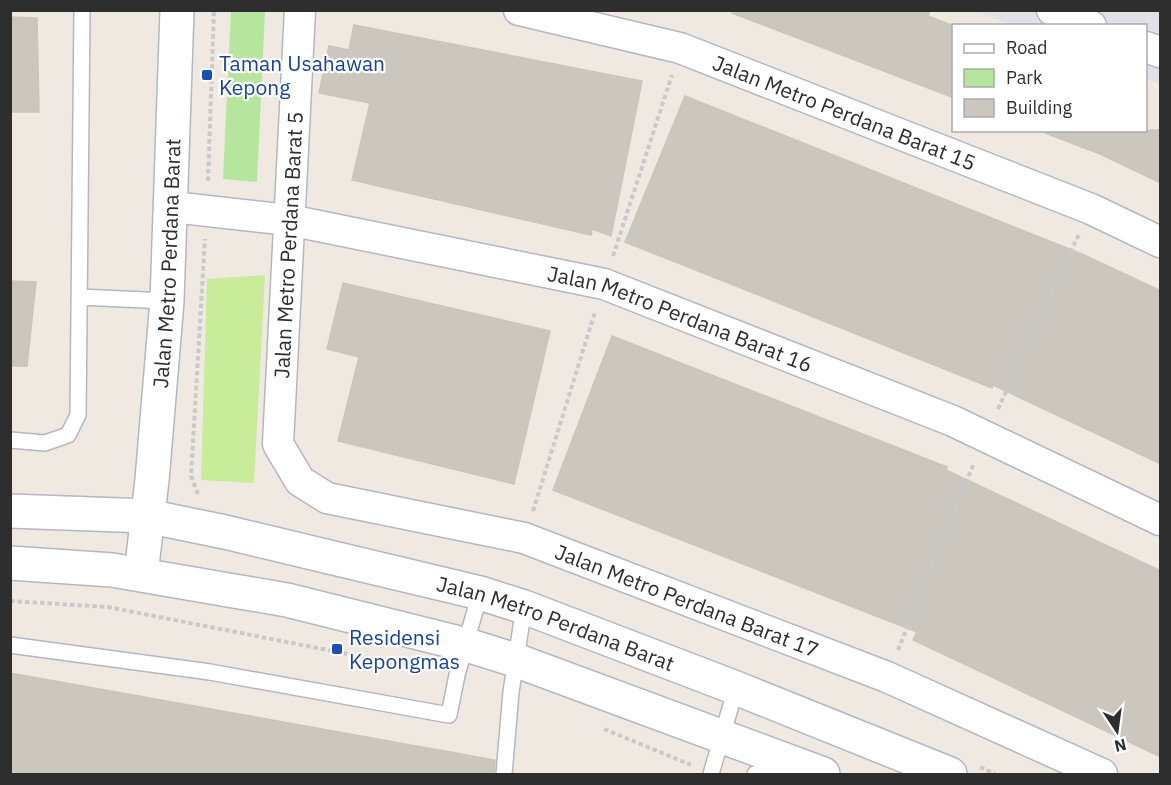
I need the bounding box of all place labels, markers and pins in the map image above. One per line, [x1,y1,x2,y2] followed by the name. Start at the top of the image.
[219,49,385,101] place label: Taman Usahawan Kepong
[200,68,214,82] marker: Taman Usahawan Kepong
[349,623,460,675] place label: Residensi Kepongmas
[330,642,344,656] marker: Residensi Kepongmas

